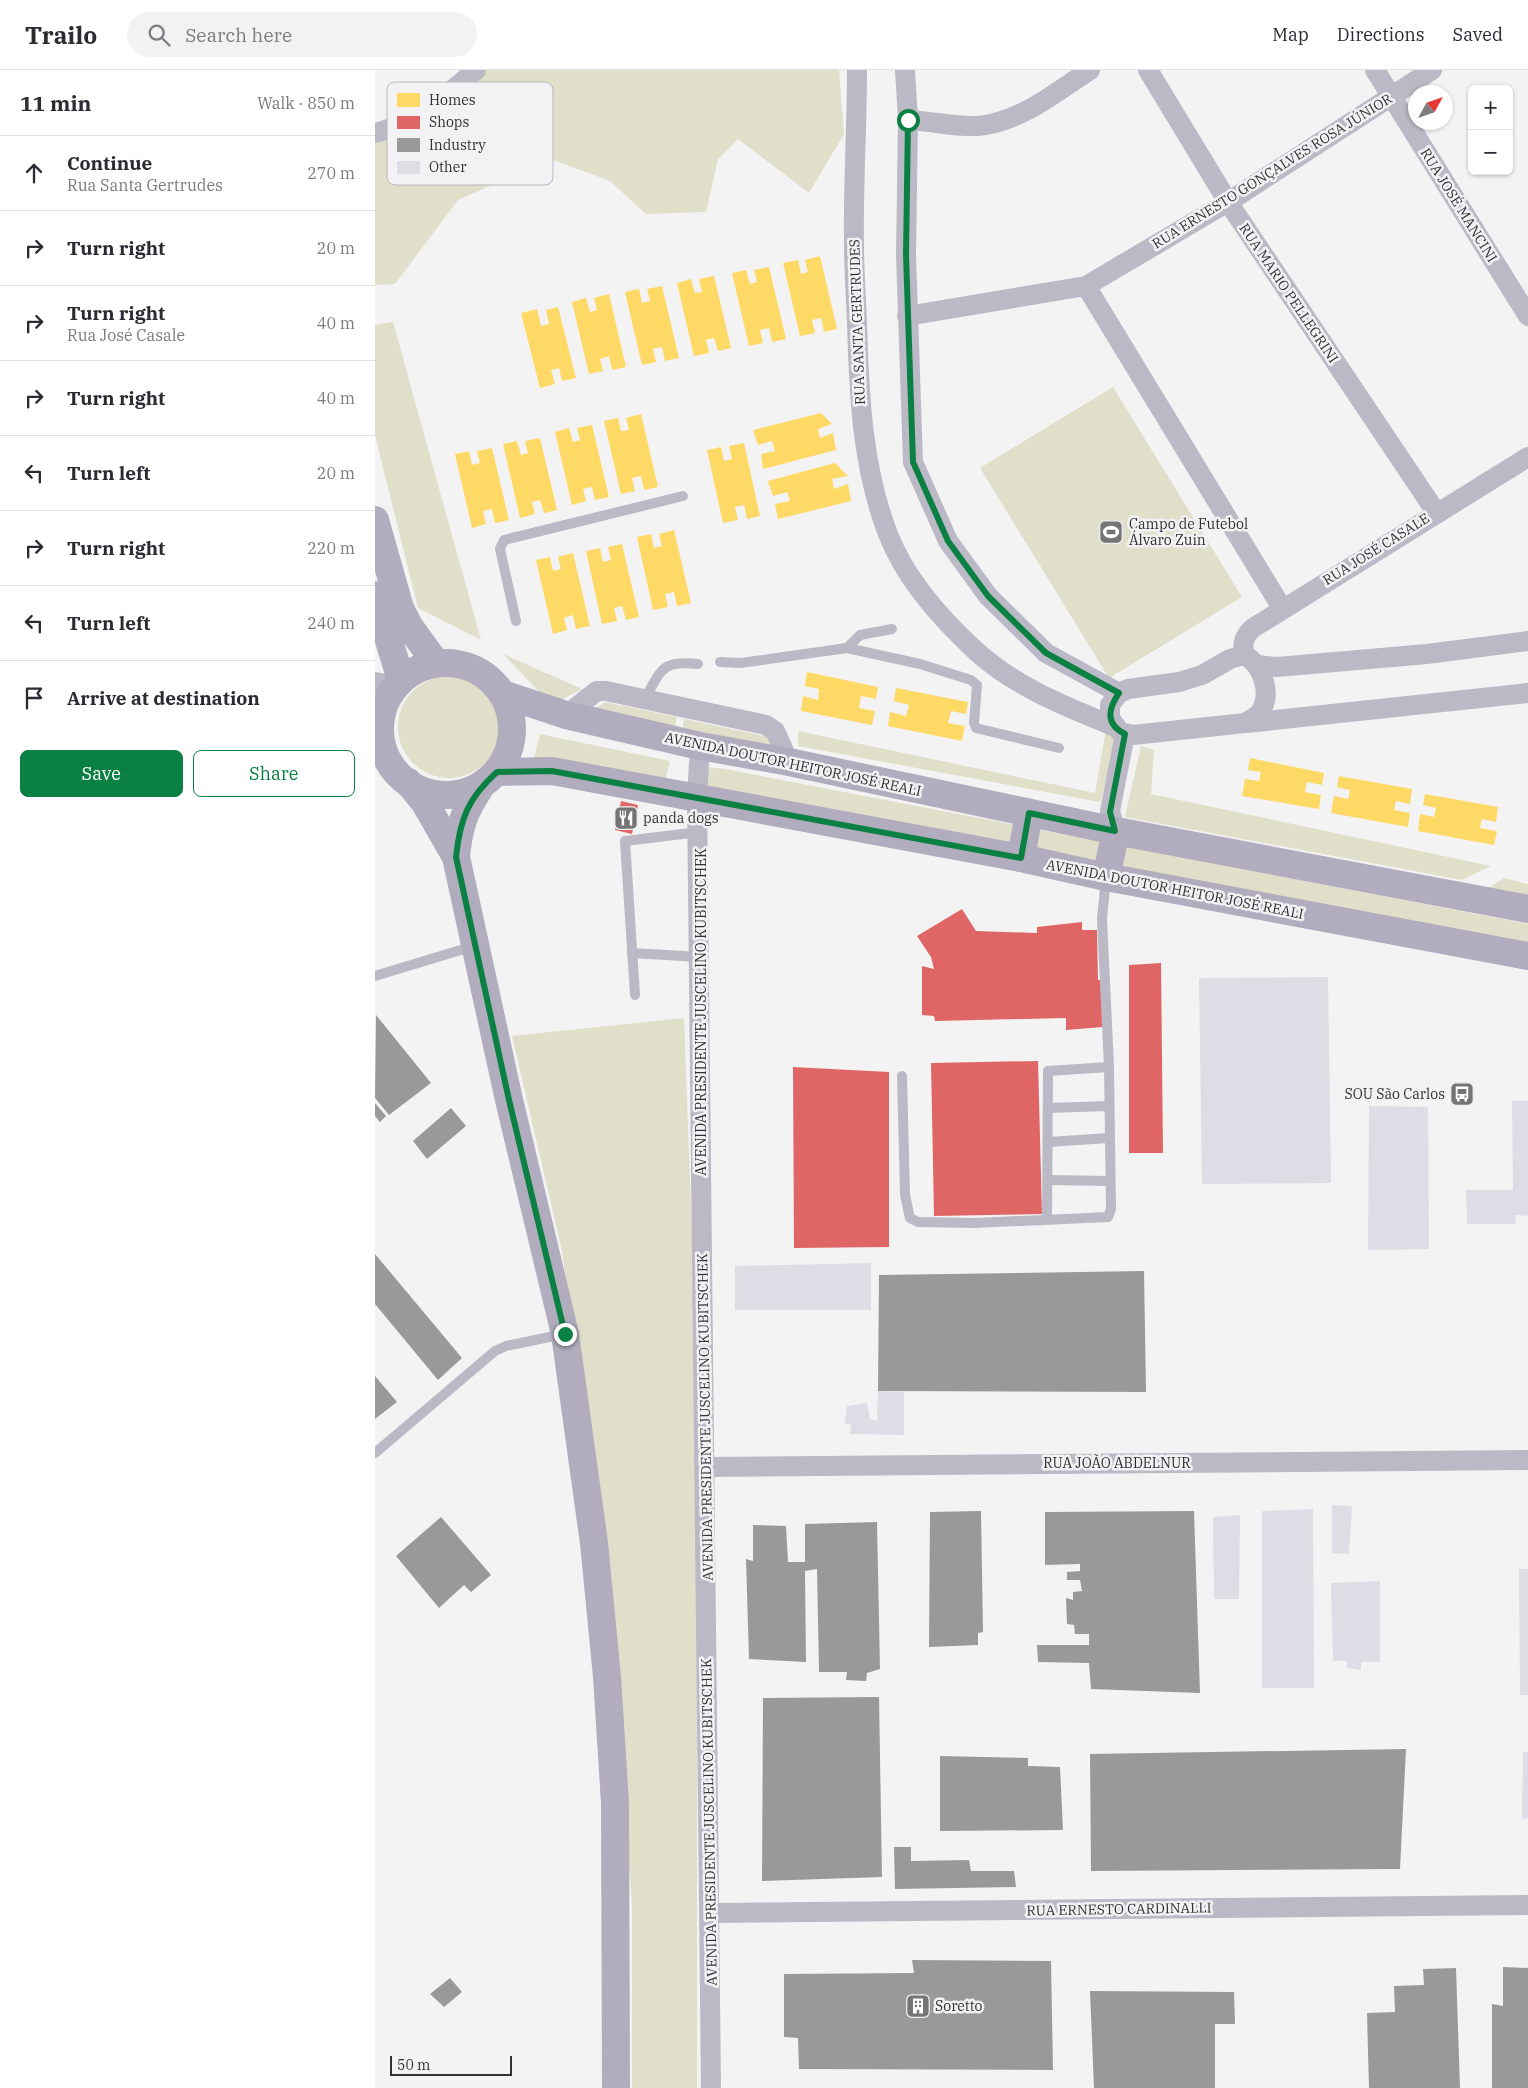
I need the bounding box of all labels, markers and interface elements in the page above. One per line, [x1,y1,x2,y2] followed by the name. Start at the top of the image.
[127,12,477,57] search box
[25,19,97,51] text: Trailo
[145,21,173,49] icon: search
[185,23,292,47] text: Search here
[1272,23,1309,46] text: Map
[1337,23,1425,46] text: Directions
[1453,23,1503,46] text: Saved
[387,82,553,185] legend
[1408,85,1453,130] north arrow
[1468,85,1513,175] map controls
[1468,85,1513,130] button: +
[1148,88,1396,253] street label: RUA ERNESTO GONÇALVES ROSA JÚNIOR
[20,89,91,117] text: 11 min
[429,91,476,109] text: Homes
[257,93,355,113] text: Walk · 850 m
[897,109,920,132] route start
[429,113,469,131] text: Shops
[1468,130,1513,175] button: −
[429,136,486,154] text: Industry
[1417,144,1502,266] street label: RUA JOSÉ MANCINI
[67,151,152,175] text: Continue
[429,158,467,176] text: Other
[20,159,48,187] icon: ahead
[307,163,355,183] text: 270 m
[67,175,223,195] text: Rua Santa Gertrudes
[1235,220,1343,366] street label: RUA MARIO PELLEGRINI
[20,234,48,262] icon: right
[67,236,165,260] text: Turn right
[317,238,355,258] text: 20 m
[845,239,869,405] street label: RUA SANTA GERTRUDES
[67,301,165,325] text: Turn right
[20,309,48,337] icon: right
[317,313,355,333] text: 40 m
[67,325,185,345] text: Rua José Casale
[20,384,48,412] icon: right
[67,386,165,410] text: Turn right
[317,388,355,408] text: 40 m
[20,459,48,487] icon: left
[67,461,150,485] text: Turn left
[317,463,355,483] text: 20 m
[1319,508,1433,589] street label: RUA JOSÉ CASALE
[1129,515,1248,549] place label: Campo de Futebol Álvaro Zuin
[1098,519,1124,545] sports icon: Campo de Futebol Álvaro Zuin
[20,534,48,562] icon: right
[67,536,165,560] text: Turn right
[307,538,355,558] text: 220 m
[20,609,48,637] icon: left
[67,611,150,635] text: Turn left
[307,613,355,633] text: 240 m
[20,684,48,712] icon: arrive
[67,686,260,710] text: Arrive at destination
[663,727,923,800] street label: AVENIDA DOUTOR HEITOR JOSÉ REALI
[20,750,183,797] button: Save
[193,750,355,797] button: Share
[613,805,639,831] restaurant icon: panda dogs
[643,809,719,827] place label: panda dogs
[692,848,710,1176] street label: AVENIDA PRESIDENTE JUSCELINO KUBITSCHEK
[1045,854,1306,923] street label: AVENIDA DOUTOR HEITOR JOSÉ REALI
[1449,1081,1475,1107] bus stop icon: SOU São Carlos
[1344,1085,1445,1103] place label: SOU São Carlos
[693,1253,717,1581] street label: AVENIDA PRESIDENTE JUSCELINO KUBITSCHEK
[554,1323,577,1346] route end
[1043,1454,1191,1472] street label: RUA JOÃO ABDELNUR
[697,1658,721,1986] street label: AVENIDA PRESIDENTE JUSCELINO KUBITSCHEK
[1026,1898,1212,1920] street label: RUA ERNESTO CARDINALLI
[905,1993,931,2019] building icon: Soretto
[935,1997,983,2015] place label: Soretto
[390,2053,513,2076] scale bar
[397,2056,430,2074] text: 50 m

